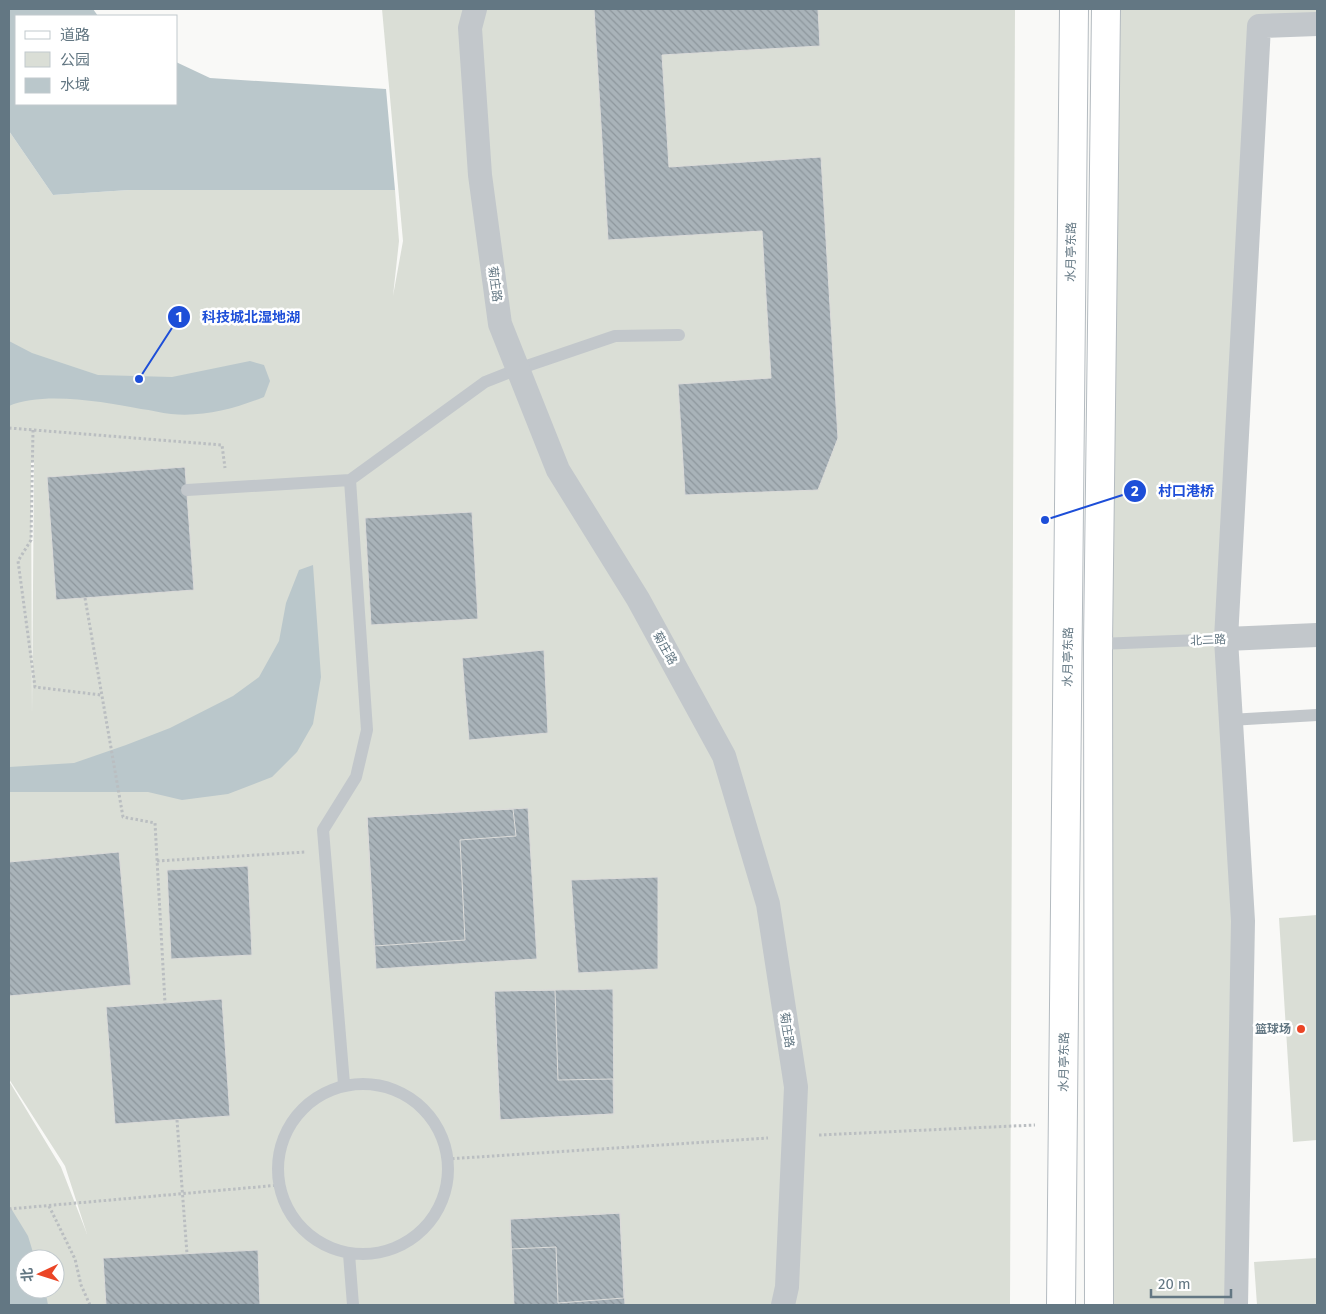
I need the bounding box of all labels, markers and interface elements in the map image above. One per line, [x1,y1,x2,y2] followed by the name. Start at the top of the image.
[15,15,178,105] legend
[60,26,90,44] text: 道路
[60,51,90,69] text: 公园
[60,76,90,94] text: 水域
[1063,222,1079,282] street label: 水月亭东路
[486,265,504,303] street label: 菊庄路
[167,302,310,331] callout: 科技城北湿地湖
[176,308,182,326] text: 1
[202,309,300,326] text: 科技城北湿地湖
[1123,476,1224,505] callout: 村口港桥
[1131,482,1139,500] text: 2
[1158,483,1214,500] text: 村口港桥
[1060,627,1076,687] street label: 水月亭东路
[650,629,680,667] street label: 菊庄路
[1190,632,1226,648] street label: 北二路
[777,1011,797,1049] street label: 菊庄路
[1255,1022,1291,1036] place label: 篮球场
[1295,1023,1307,1035] marker: 篮球场
[1056,1032,1072,1092] street label: 水月亭东路
[15,1249,65,1299] north arrow
[1151,1266,1231,1298] scale bar
[19,1267,36,1282] text: 北
[1158,1275,1191,1293] text: 20 m

